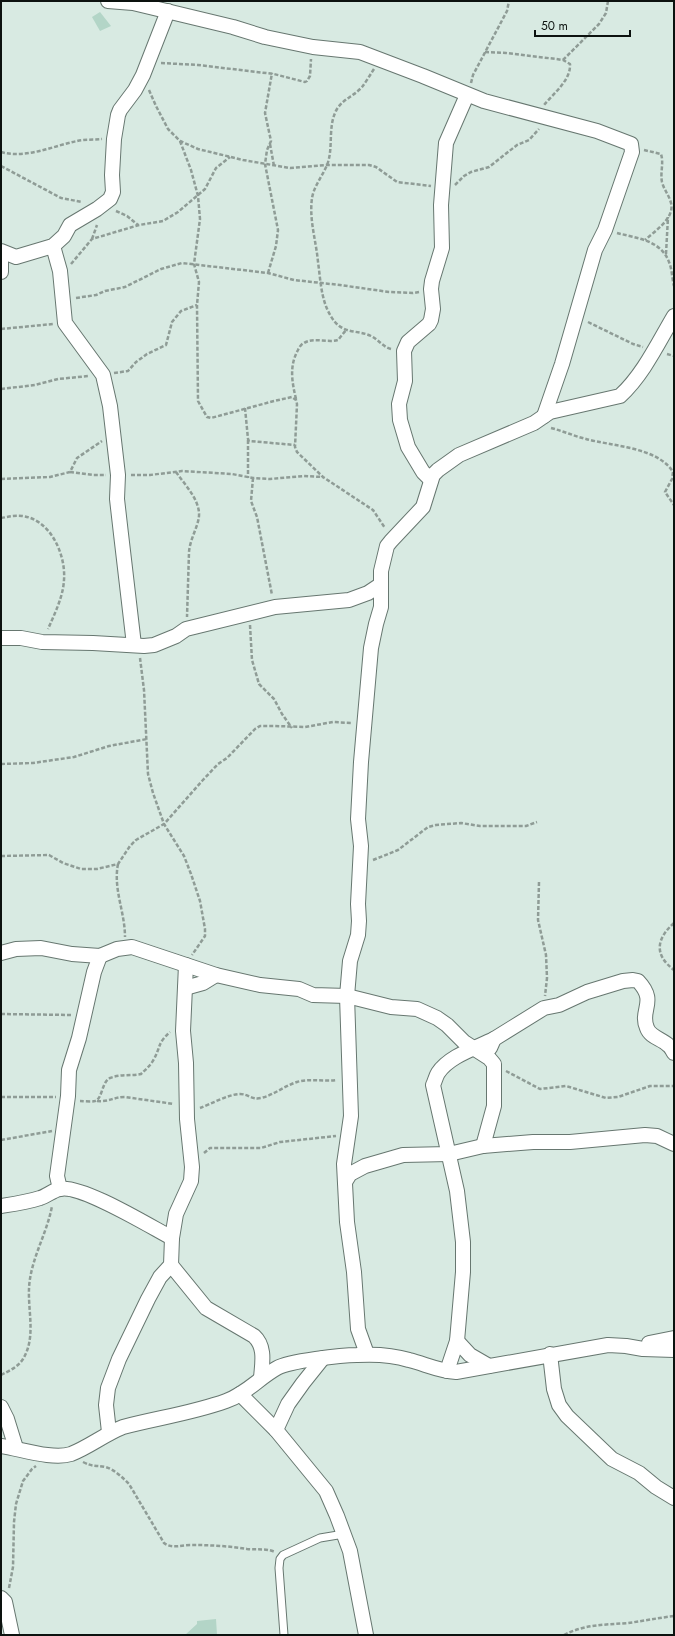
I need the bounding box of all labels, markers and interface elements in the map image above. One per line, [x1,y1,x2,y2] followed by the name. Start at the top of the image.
[535,12,630,38] scale bar
[541,17,568,35] text: 50 m

